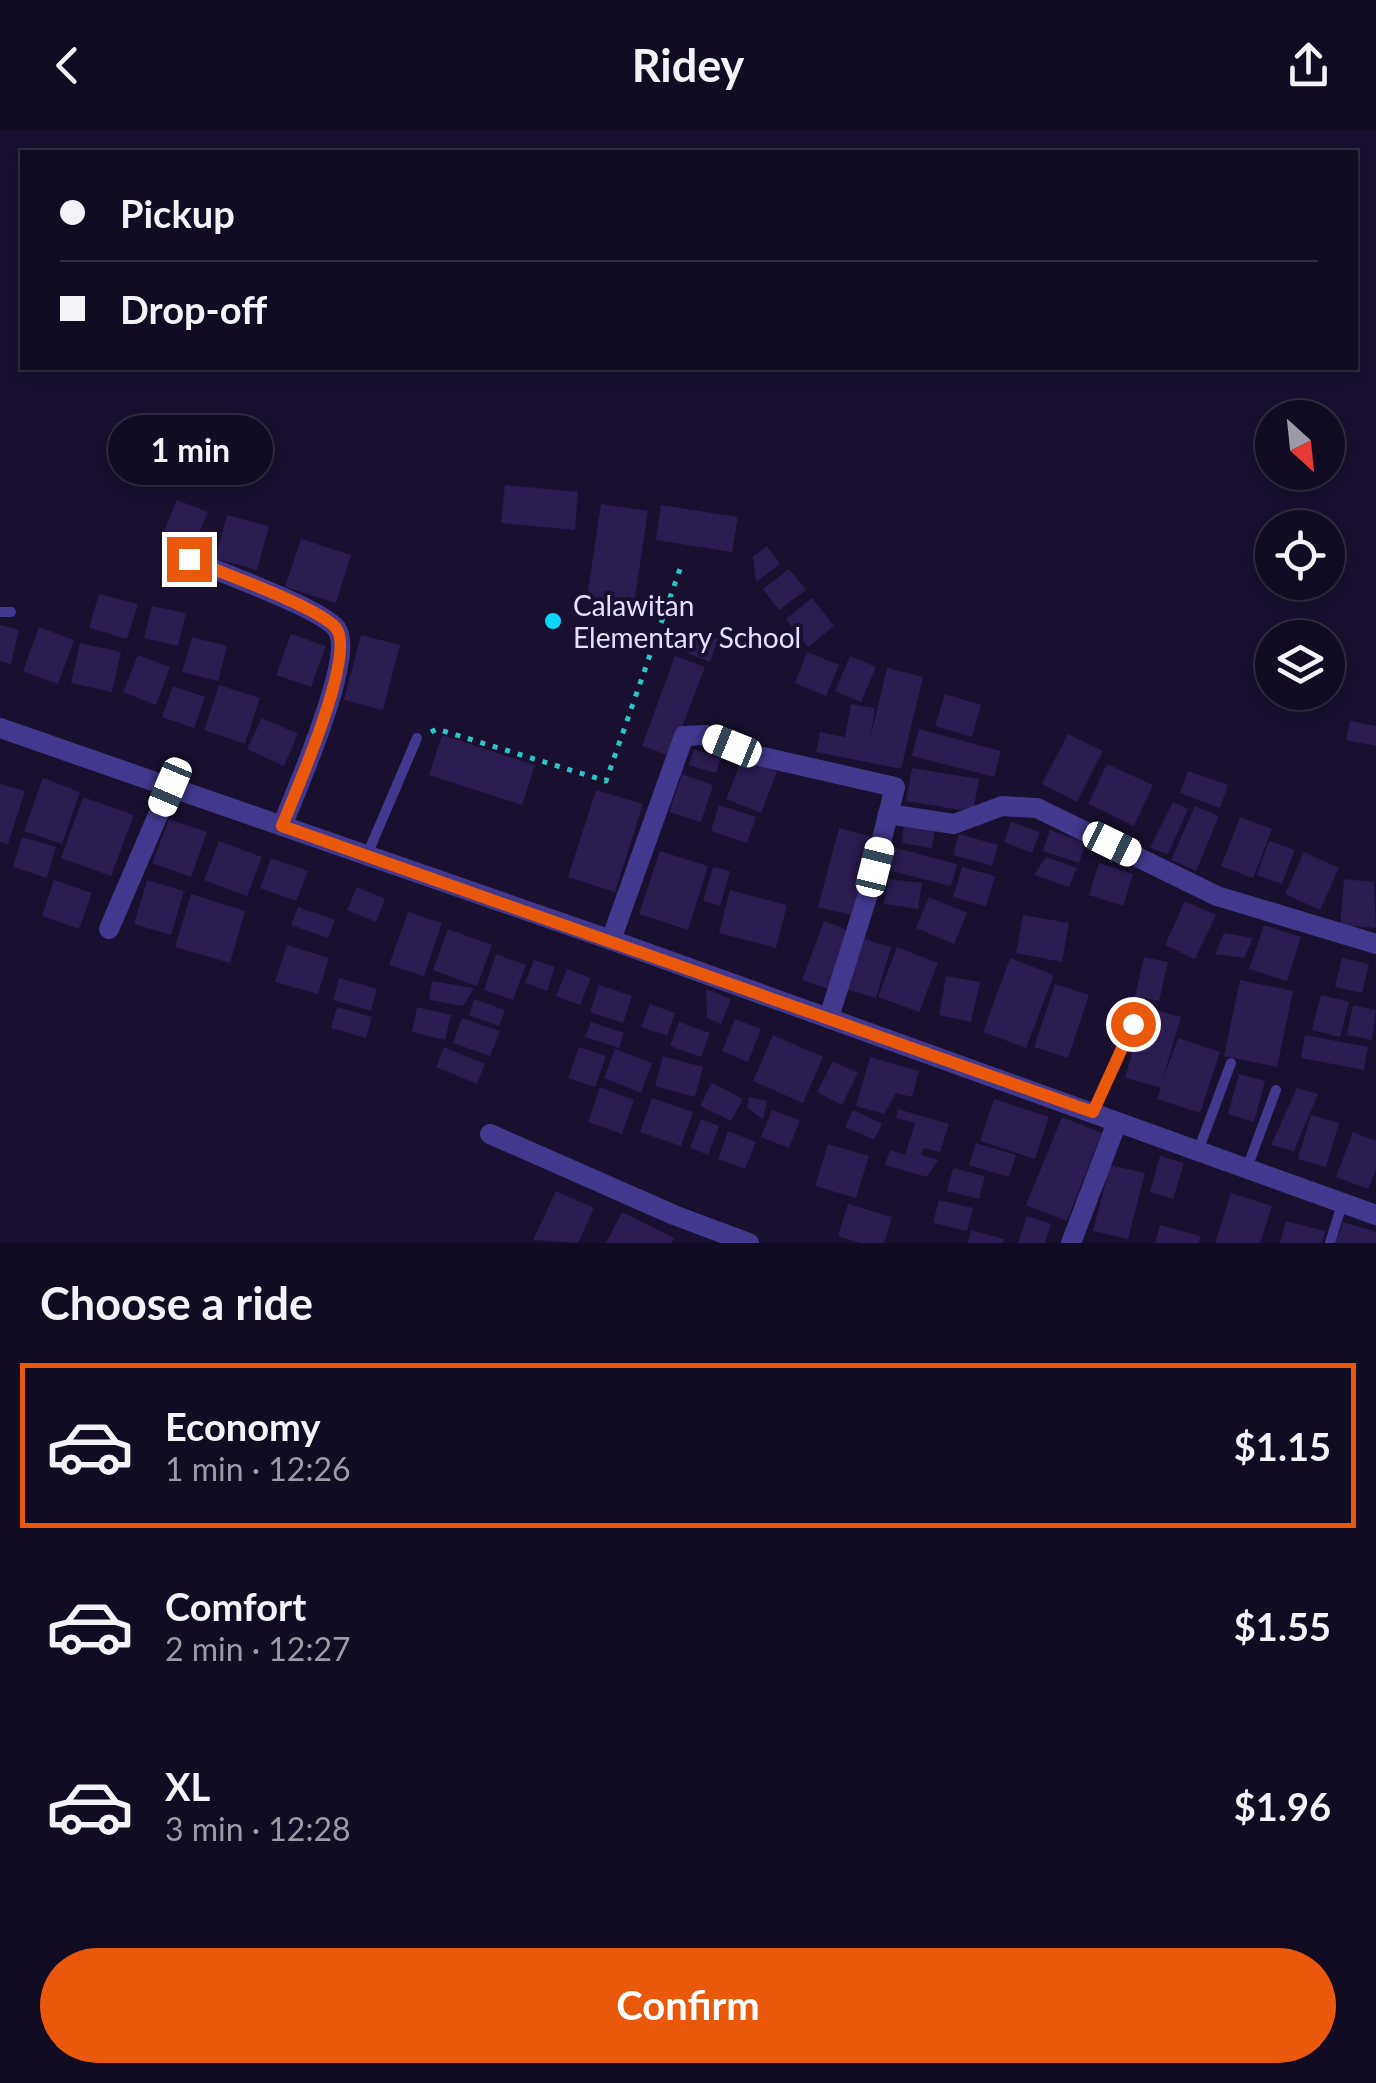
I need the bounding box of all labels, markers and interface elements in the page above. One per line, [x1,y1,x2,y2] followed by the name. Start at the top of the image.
[40,38,95,93] icon: back
[632,38,744,92] text: Ridey
[1281,38,1336,93] icon: share
[120,190,235,236] text: Pickup
[120,286,267,332] text: Drop-off
[1255,400,1345,490] north arrow
[1255,400,1345,710] map controls
[106,414,272,484] callout: 1 min
[151,430,230,469] text: 1 min
[1255,510,1345,600] button: locate
[167,537,212,582] route end
[573,588,801,654] place label: Calawitan Elementary School
[542,610,564,632] marker: Calawitan Elementary School
[1255,620,1345,710] button: layers
[699,721,765,771] car
[144,754,196,820] car
[1078,817,1146,871] car
[853,834,897,900] car
[1111,1002,1156,1047] route start
[40,1276,313,1330] text: Choose a ride
[45,1401,135,1491] icon: car
[165,1403,320,1449] text: Economy
[1234,1423,1331,1469] text: $1.15
[165,1449,351,1488] text: 1 min · 12:26
[45,1581,135,1671] icon: car
[165,1583,306,1629] text: Comfort
[1234,1603,1331,1649] text: $1.55
[165,1629,351,1668] text: 2 min · 12:27
[45,1761,135,1851] icon: car
[165,1763,210,1809] text: XL
[1234,1783,1331,1829] text: $1.96
[165,1809,351,1848] text: 3 min · 12:28
[40,1948,1336,2063] button: Confirm

